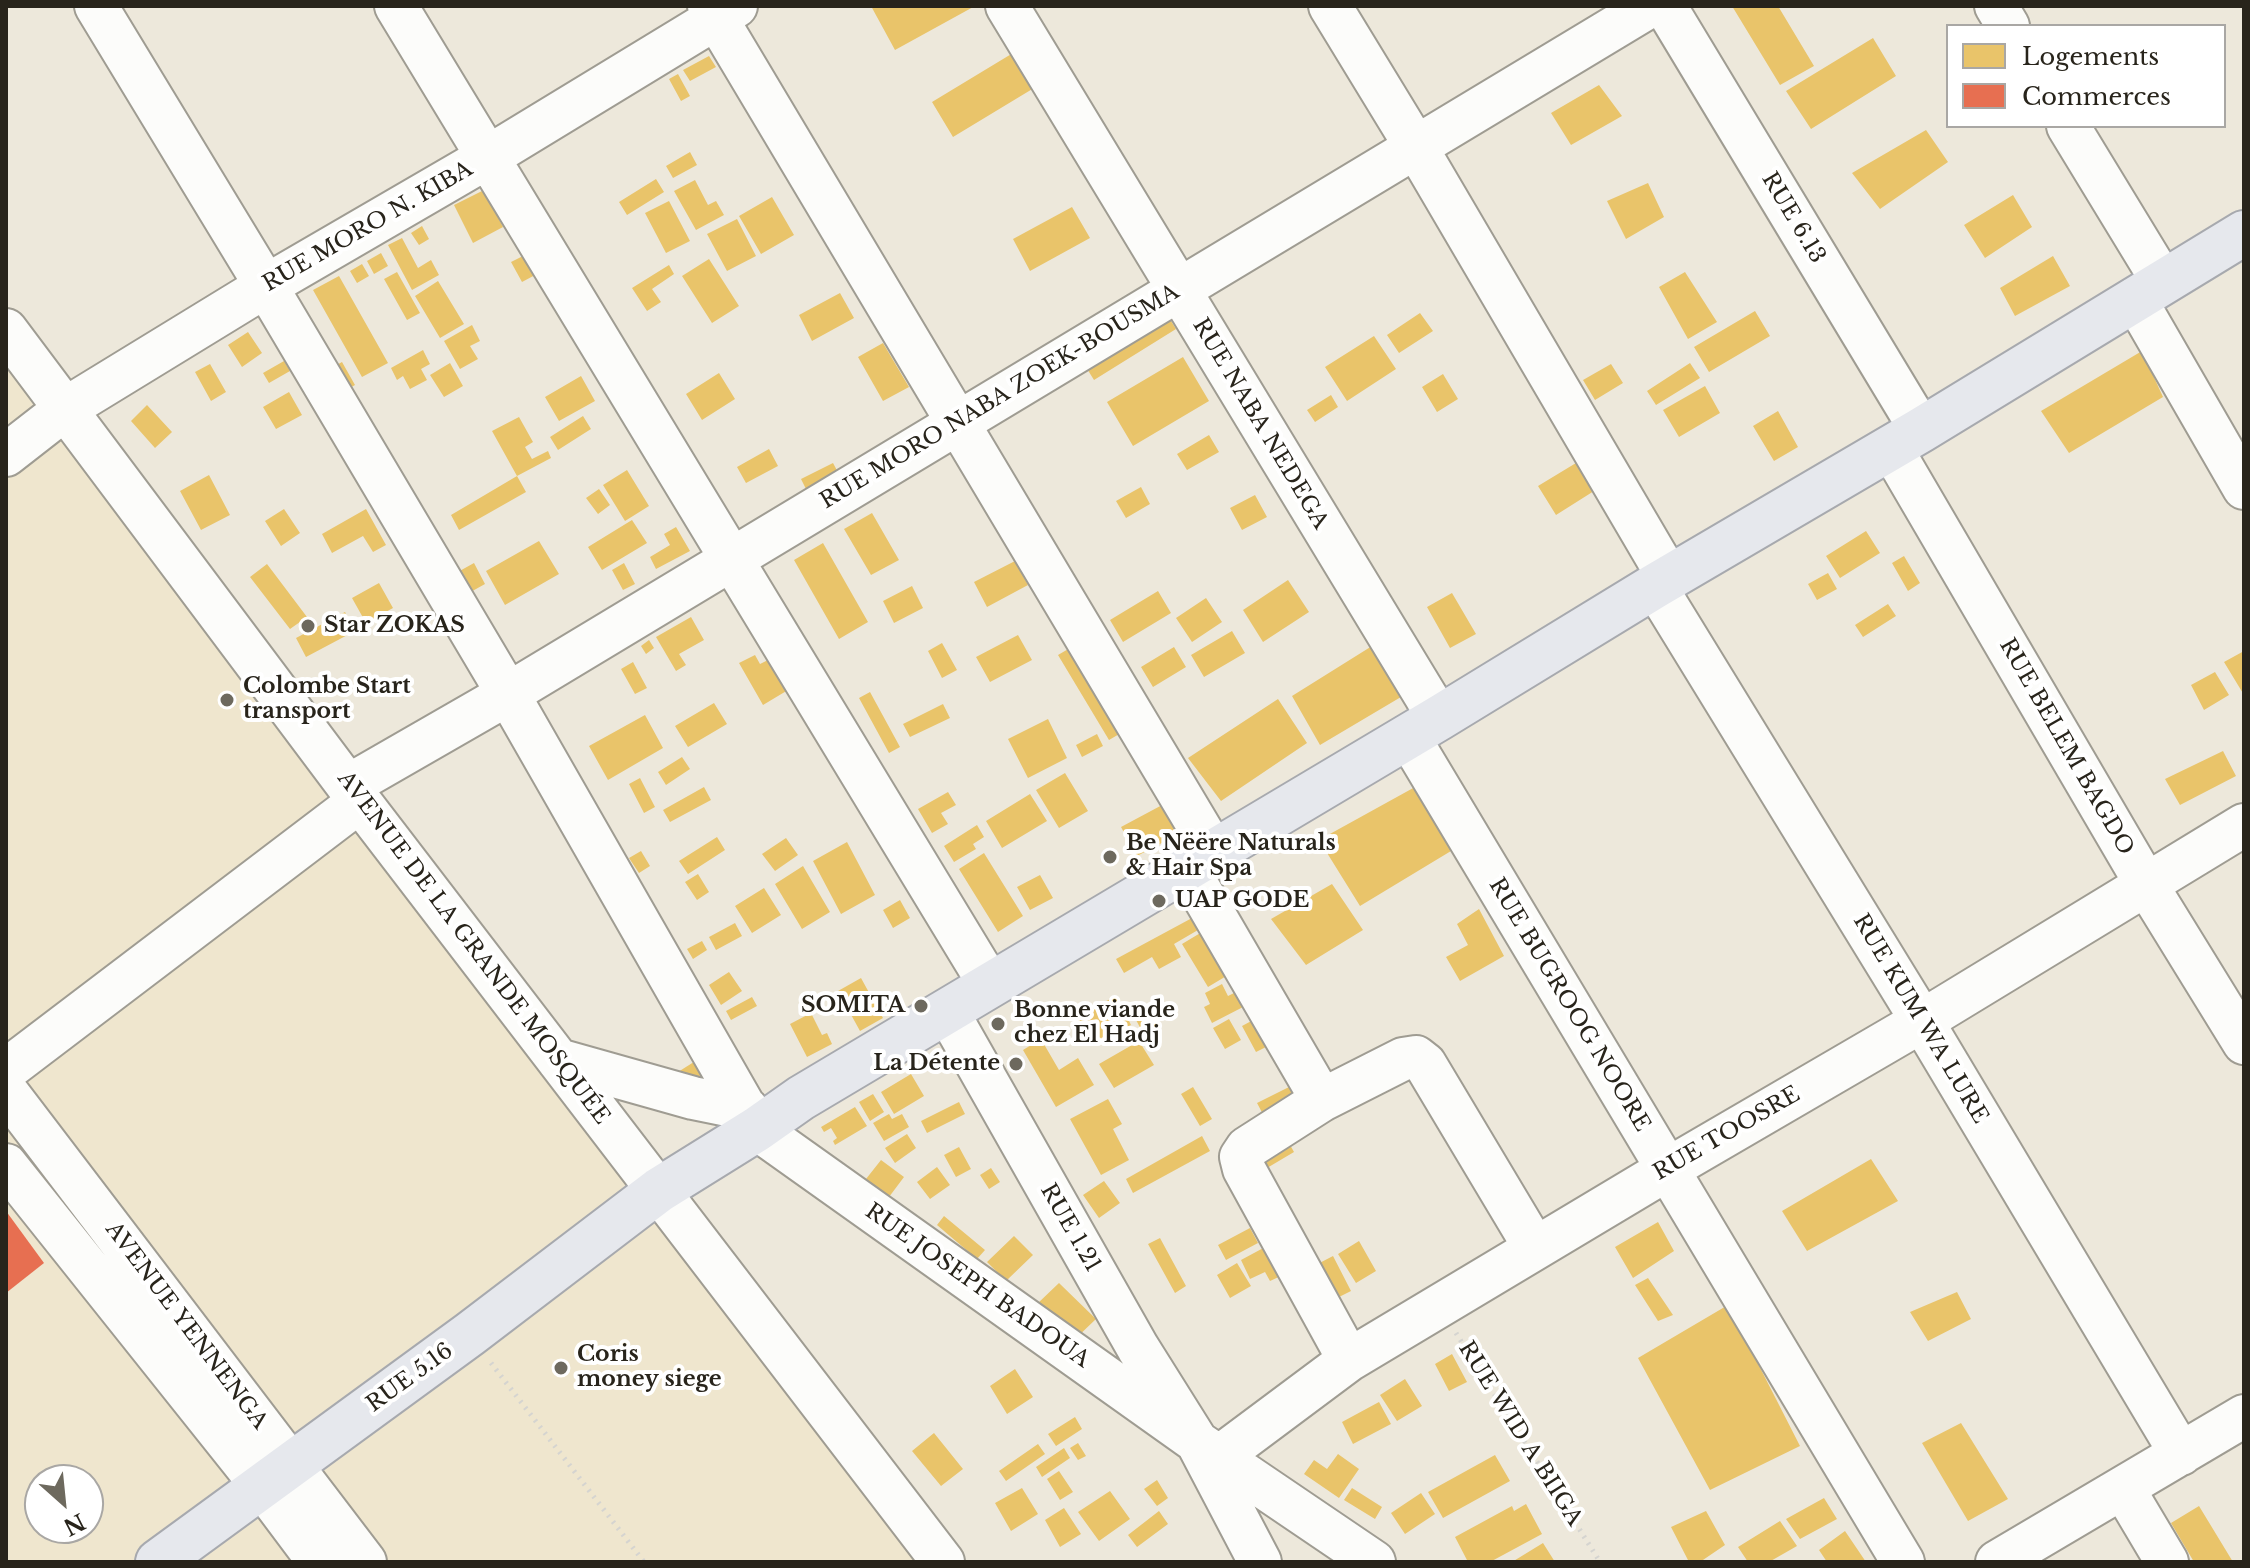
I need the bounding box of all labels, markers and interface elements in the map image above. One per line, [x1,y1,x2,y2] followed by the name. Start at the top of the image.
[1946,24,2226,128] legend
[2022,42,2159,71] text: Logements
[2022,82,2171,111] text: Commerces
[258,156,478,298] street label: RUE MORO N. KIBA
[1756,168,1830,268] street label: RUE 6.13
[816,279,1184,515] street label: RUE MORO NABA ZOEK-BOUSMA
[1187,314,1333,534] street label: RUE NABA NEDEGA
[324,613,465,639] place label: Star ZOKAS
[299,617,317,635] marker: Star ZOKAS
[1993,634,2139,860] street label: RUE BELEM BAGDO
[243,674,411,726] place label: Colombe Start transport
[218,691,236,709] marker: Colombe Start transport
[331,766,615,1130] street label: AVENUE DE LA GRANDE MOSQUÉE
[1126,831,1336,882] place label: Be Nëëre Naturals & Hair Spa
[1101,848,1119,866] marker: Be Nëëre Naturals & Hair Spa
[1483,874,1655,1136] street label: RUE BUGROOG NOORE
[1175,888,1309,914] place label: UAP GODE
[1150,892,1168,910] marker: UAP GODE
[1847,909,1993,1129] street label: RUE KUM WA LURE
[801,993,905,1019] place label: SOMITA
[912,997,930,1015] marker: SOMITA
[1014,998,1175,1050] place label: Bonne viande chez El Hadj
[989,1015,1007,1033] marker: Bonne viande chez El Hadj
[873,1051,1000,1077] place label: La Détente
[1007,1055,1025,1073] marker: La Détente
[1649,1081,1805,1187] street label: RUE TOOSRE
[1034,1179,1106,1277] street label: RUE 1.21
[860,1198,1094,1374] street label: RUE JOSEPH BADOUA
[99,1217,273,1435] street label: AVENUE YENNENGA
[1452,1337,1588,1531] street label: RUE WID A BIIGA
[362,1338,458,1418] street label: RUE 5.16
[577,1342,722,1394] place label: Coris money siege
[552,1359,570,1377] marker: Coris money siege
[24,1464,104,1544] north arrow
[59,1507,90,1541] text: N

